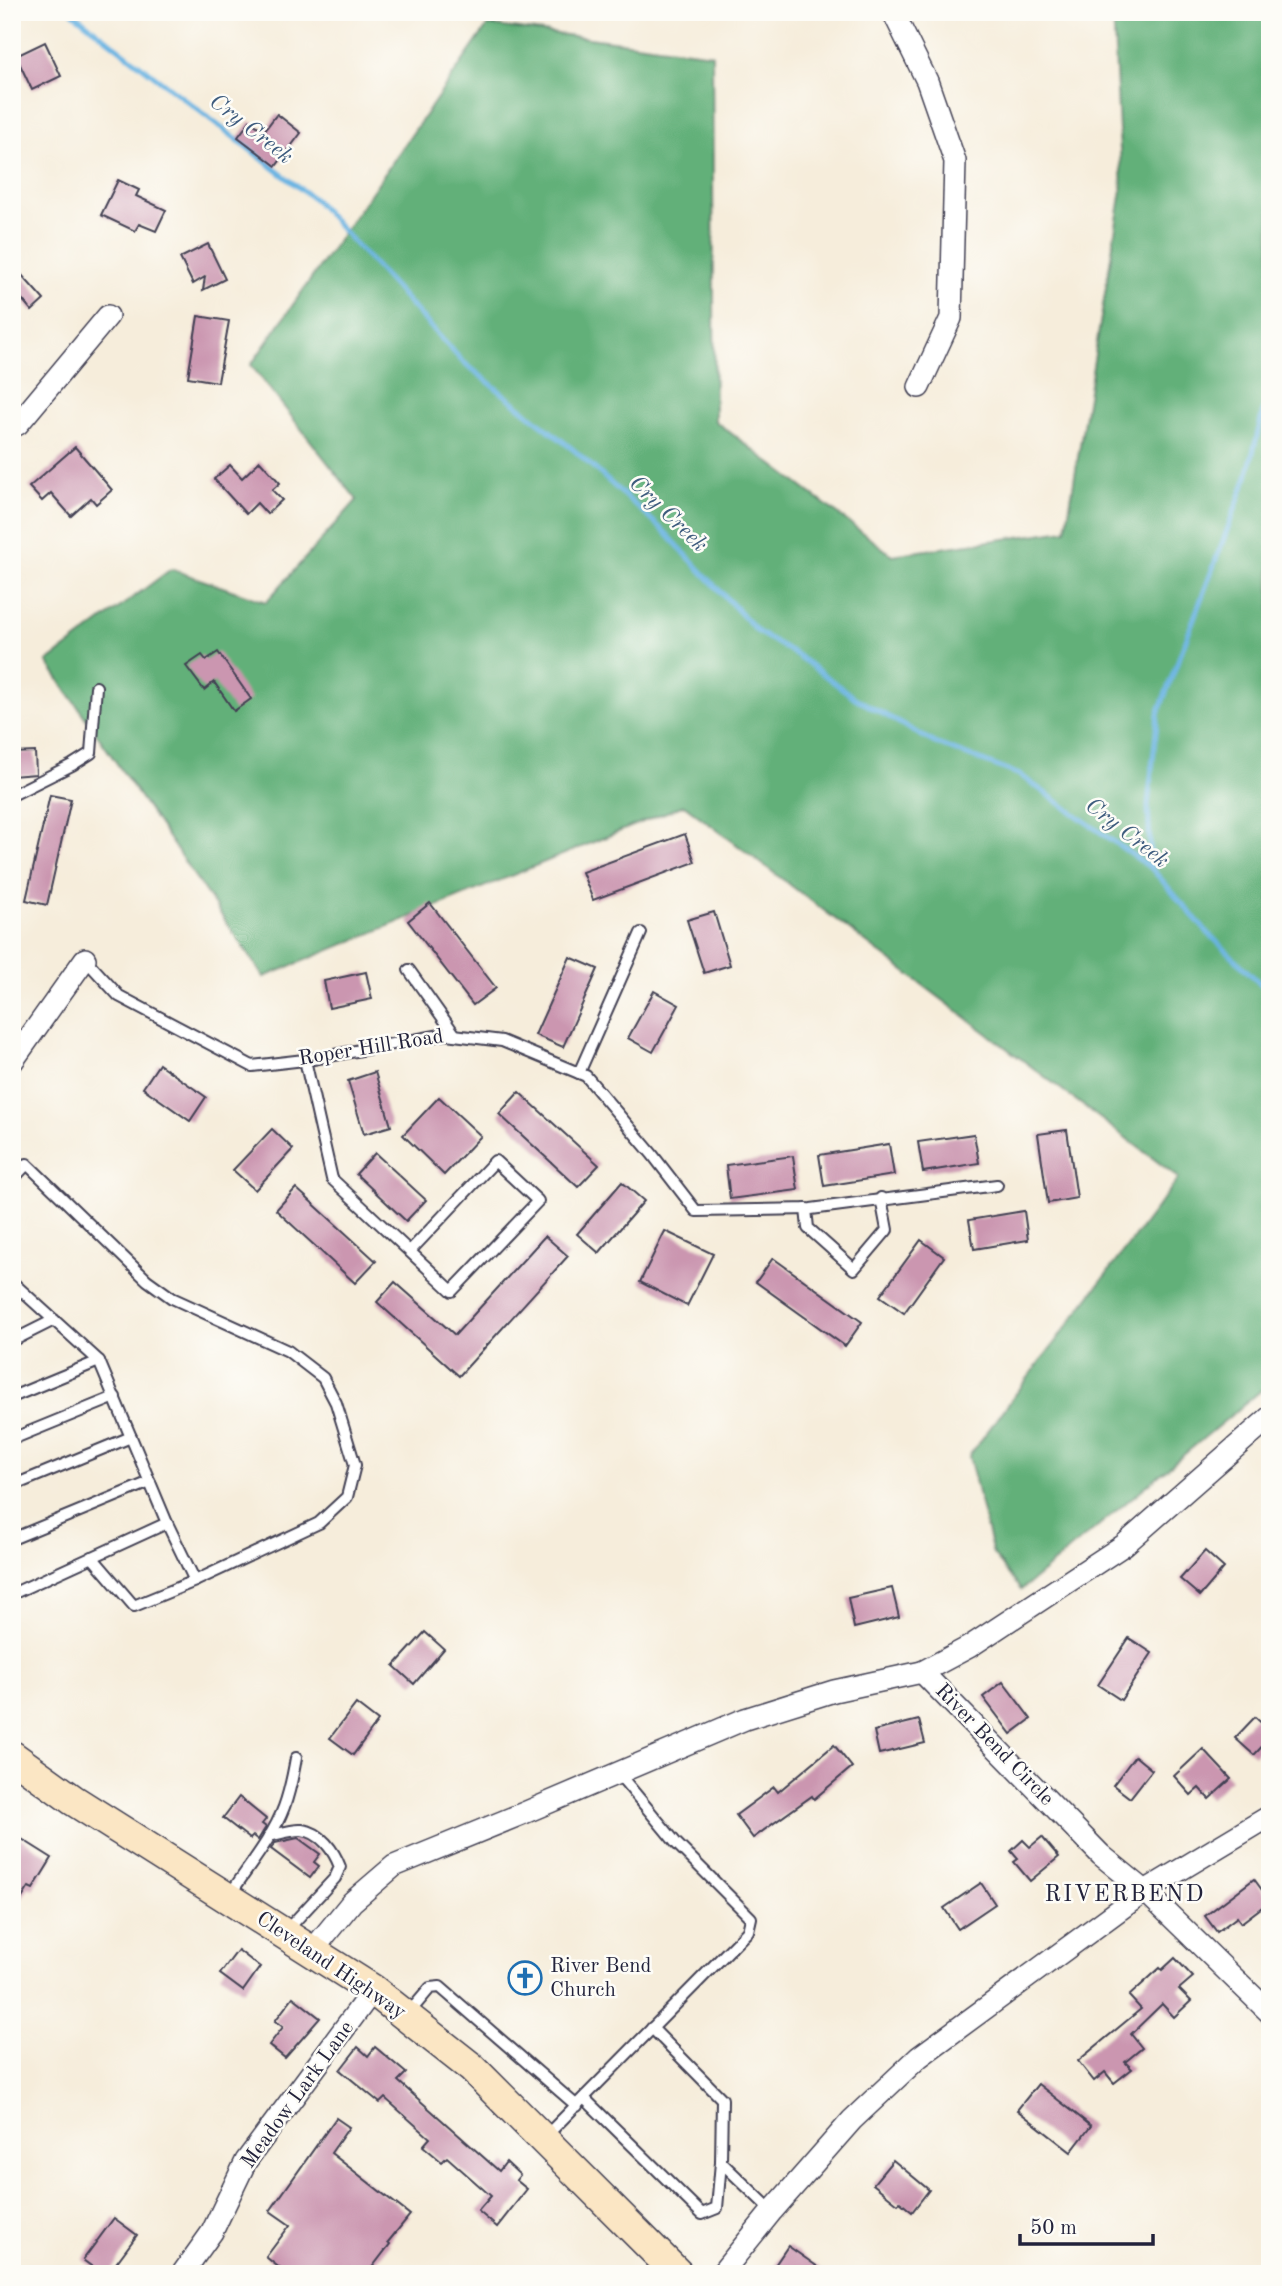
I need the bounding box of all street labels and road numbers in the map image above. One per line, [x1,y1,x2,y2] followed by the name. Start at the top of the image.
[297,1026,445,1070] street label: Roper Hill Road
[931,1680,1057,1810] street label: River Bend Circle
[253,1908,409,2024] street label: Cleveland Highway
[238,2018,358,2172] street label: Meadow Lark Lane

